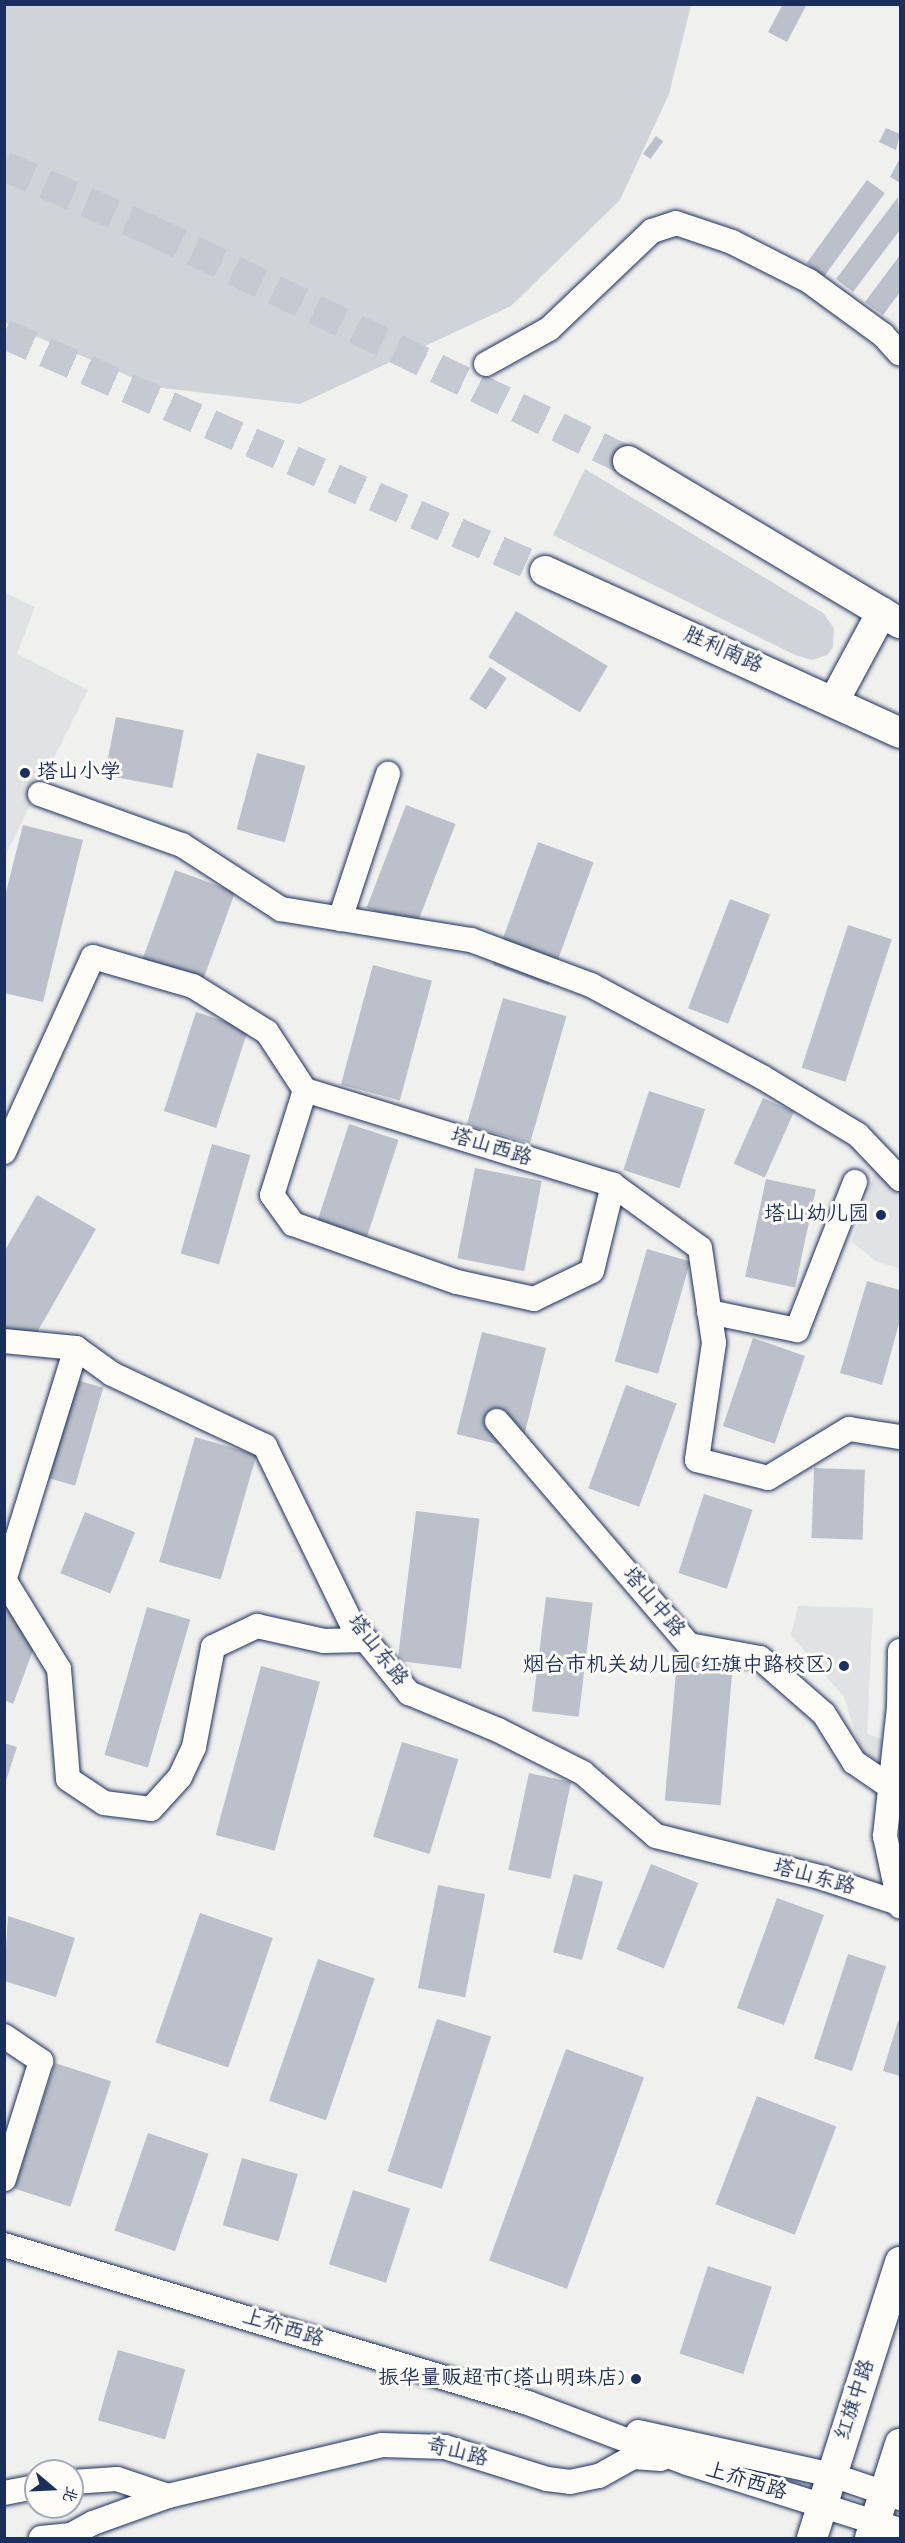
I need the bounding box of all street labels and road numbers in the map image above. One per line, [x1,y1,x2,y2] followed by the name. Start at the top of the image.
[680,622,766,680] street label: 胜利南路
[447,1124,535,1172] street label: 塔山西路
[616,1563,690,1643] street label: 塔山中路
[341,1610,413,1692] street label: 塔山东路
[770,1855,858,1901] street label: 塔山东路
[239,2305,327,2353] street label: 上夼西路
[831,2356,881,2444] street label: 红旗中路
[423,2433,491,2473] street label: 奇山路
[702,2458,790,2506] street label: 上夼西路

